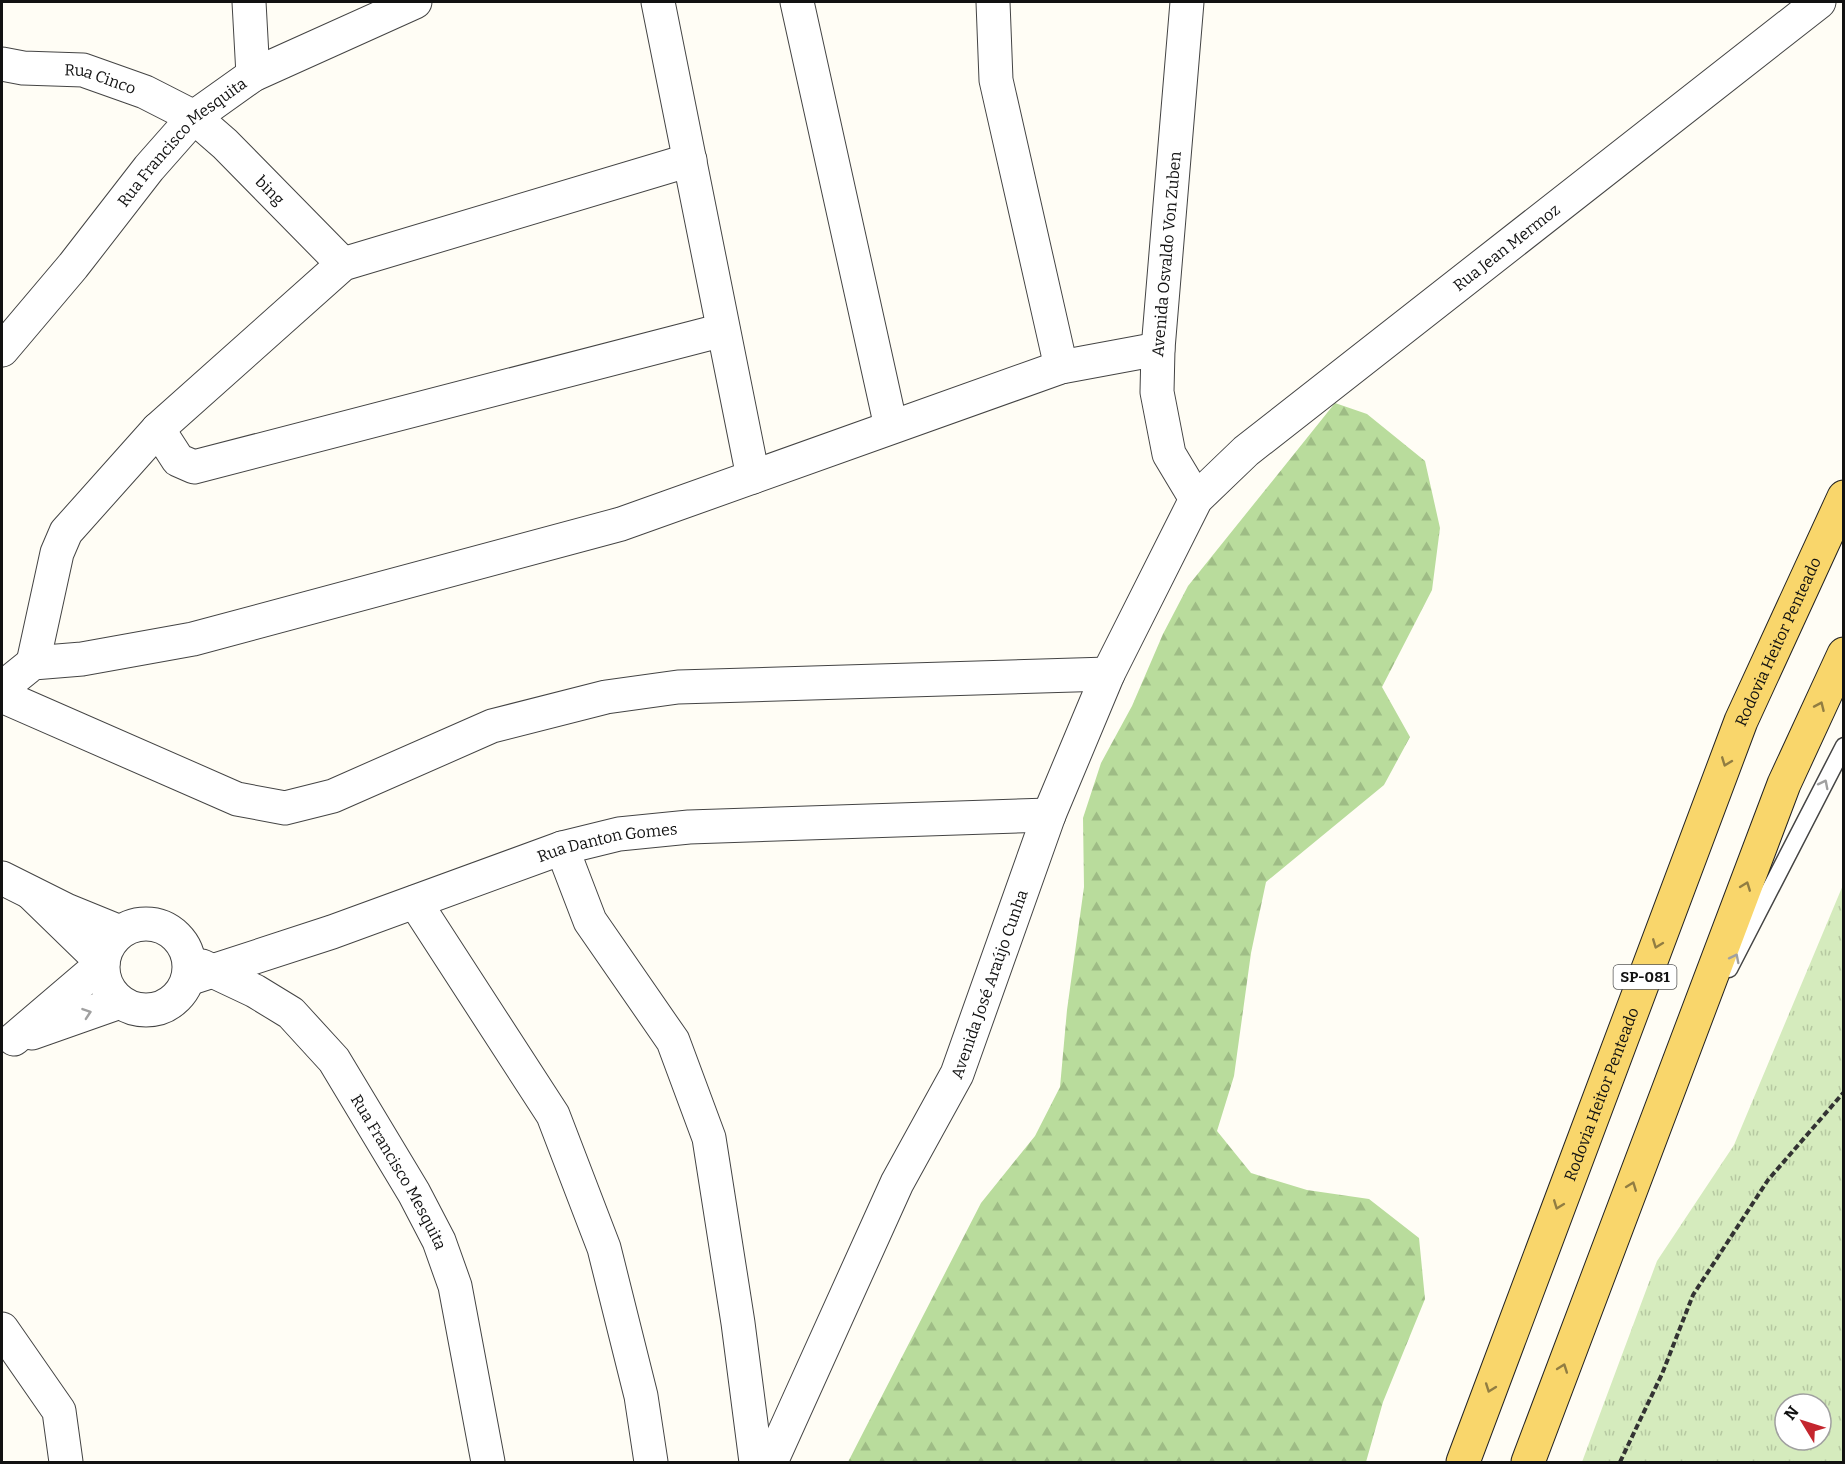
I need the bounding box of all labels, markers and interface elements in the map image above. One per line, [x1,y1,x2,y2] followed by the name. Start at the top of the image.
[64,60,138,98] street label: Rua Cinco
[114,74,250,210] street label: Rua Francisco Mesquita
[1148,151,1185,358] street label: Avenida Osvaldo Von Zuben
[252,172,288,209] street label: bing
[1450,200,1564,295] street label: Rua Jean Mermoz
[1731,554,1825,729] street label: Rodovia Heitor Penteado
[1813,701,1825,712] one-way arrow
[1721,756,1733,767] one-way arrow
[1817,780,1828,790] one-way arrow
[535,819,678,866] street label: Rua Danton Gomes
[1738,881,1751,892] one-way arrow
[947,887,1032,1081] street label: Avenida José Araújo Cunha
[1652,938,1664,949] one-way arrow
[1728,953,1739,964] one-way arrow
[1614,965,1676,989] road number: SP-081
[1560,1005,1643,1184] street label: Rodovia Heitor Penteado
[81,1008,92,1021] one-way arrow
[347,1091,450,1252] street label: Rua Francisco Mesquita
[1624,1181,1637,1192] one-way arrow
[1553,1199,1565,1210] one-way arrow
[1555,1363,1568,1374] one-way arrow
[1485,1382,1497,1393] one-way arrow
[1773,1392,1833,1452] north arrow
[1780,1402,1803,1424] text: N

